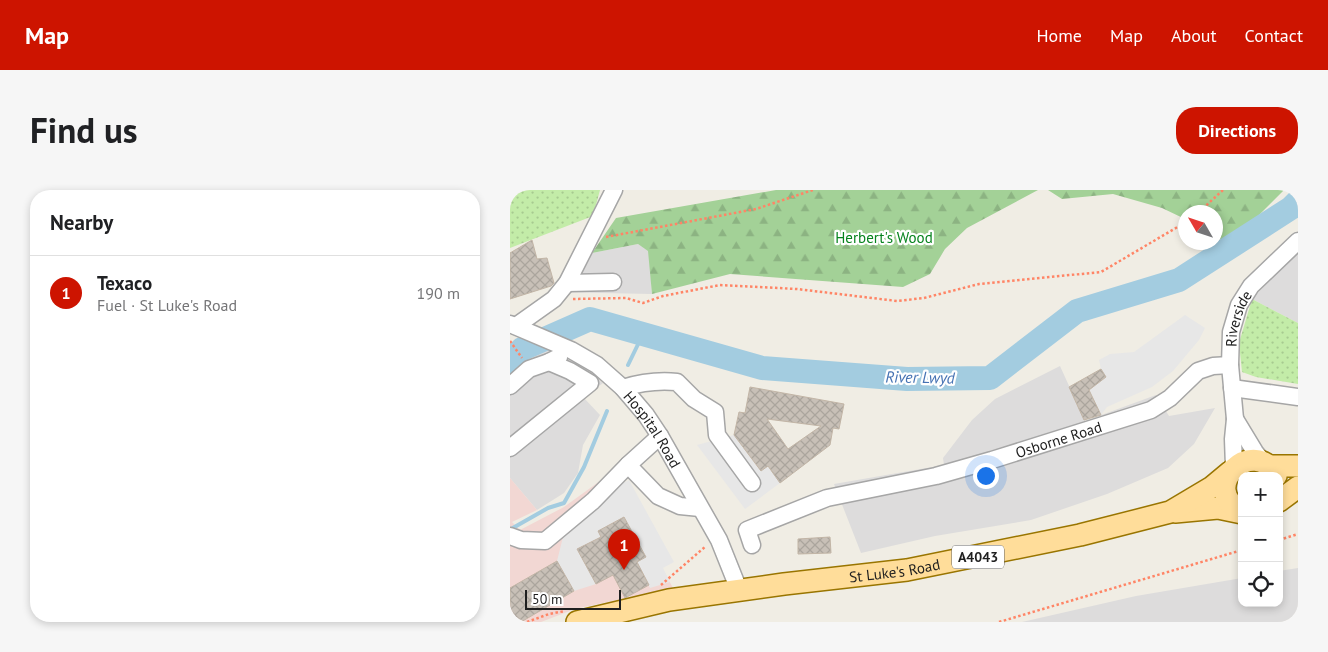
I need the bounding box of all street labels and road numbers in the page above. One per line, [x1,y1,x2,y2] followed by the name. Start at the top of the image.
[1221,286,1256,347] street label: Riverside
[620,387,686,471] street label: Hospital Road
[1013,417,1104,462] street label: Osborne Road
[952,546,1004,568] road number: A4043
[848,554,942,586] street label: St Luke's Road

